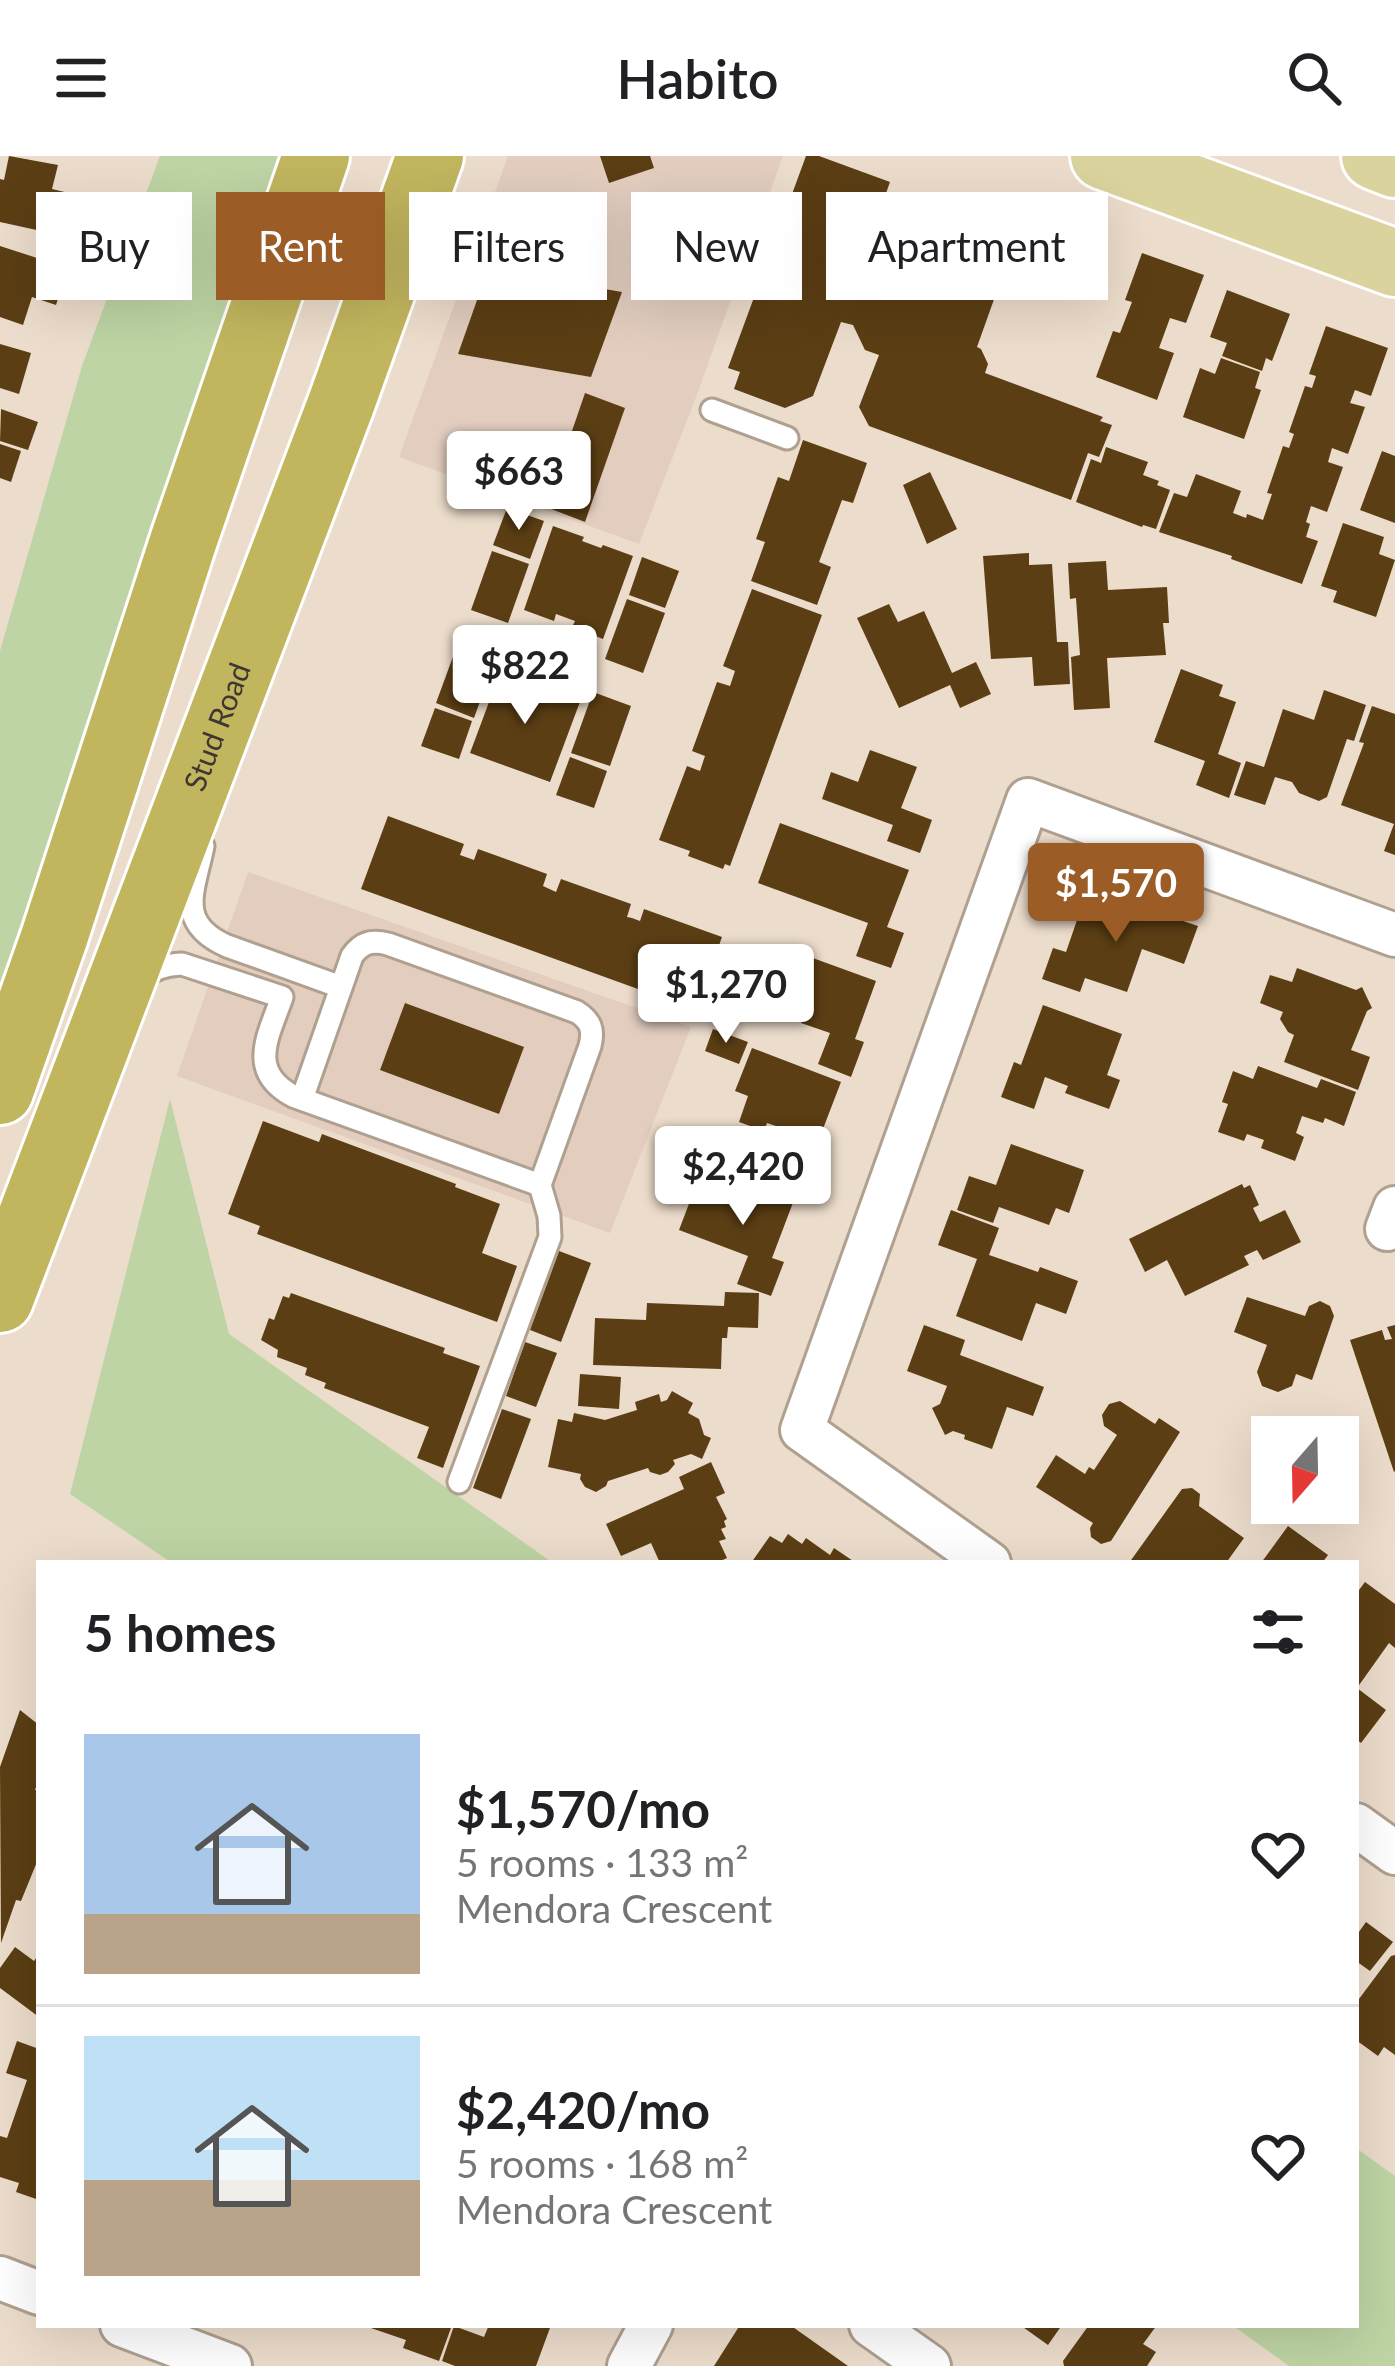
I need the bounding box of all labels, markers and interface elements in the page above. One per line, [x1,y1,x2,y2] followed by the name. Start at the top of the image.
[48,45,114,111] icon: menu
[1281,45,1347,111] icon: search
[616,46,779,111] text: Habito
[36,192,192,300] chip: Buy
[216,192,385,300] chip: Rent
[409,192,607,300] chip: Filters
[631,192,802,300] chip: New
[826,192,1108,300] chip: Apartment
[448,431,590,533] pin: $663
[474,447,564,493] text: $663
[454,625,596,727] pin: $822
[480,641,570,687] text: $822
[175,657,257,795] street label: Stud Road
[1018,843,1214,945] pin: $1,570
[1055,859,1177,905] text: $1,570
[628,944,824,1046] pin: $1,270
[665,960,787,1006] text: $1,270
[645,1126,841,1228] pin: $2,420
[682,1142,804,1188] text: $2,420
[1251,1416,1359,1524] north arrow
[1251,1416,1359,1524] map controls
[1245,1599,1311,1665] icon: filters
[84,1602,276,1663] text: 5 homes
[456,1778,710,1839] text: $1,570/mo
[180,1782,324,1926] icon: home
[1245,1821,1311,1887] icon: heart
[456,1839,748,1885] text: 5 rooms · 133 m²
[456,1885,772,1931] text: Mendora Crescent
[456,2079,710,2140] text: $2,420/mo
[180,2084,324,2228] icon: home
[1245,2123,1311,2189] icon: heart
[456,2140,748,2186] text: 5 rooms · 168 m²
[456,2186,772,2232] text: Mendora Crescent

